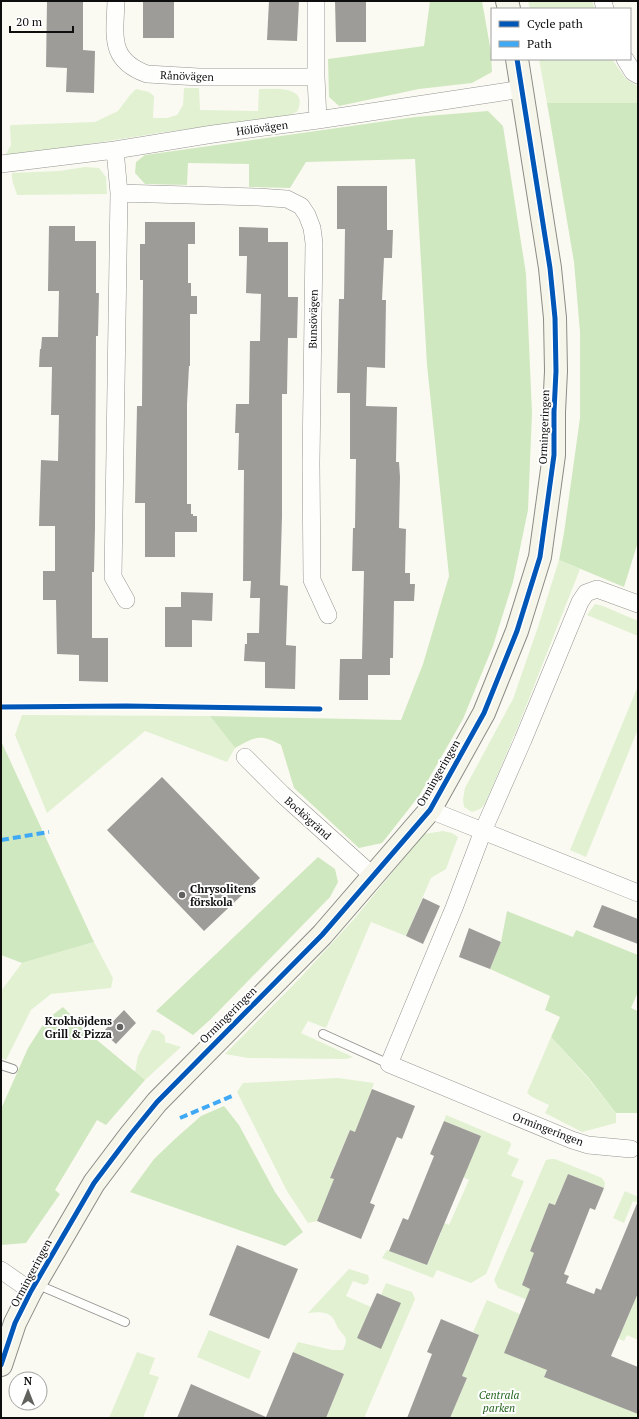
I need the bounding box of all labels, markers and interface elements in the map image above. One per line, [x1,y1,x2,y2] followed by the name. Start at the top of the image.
[10,8,73,34] scale bar
[491,8,631,60] legend
[16,14,43,29] text: 20 m
[527,16,583,31] text: Cycle path
[527,36,552,51] text: Path
[160,68,215,84] street label: Rånövägen
[235,117,289,139] street label: Hölövägen
[305,289,321,349] street label: Bunsövägen
[536,389,552,465] street label: Ormingeringen
[413,737,463,809] street label: Ormingeringen
[282,793,334,843] street label: Bockögränd
[190,882,256,909] place label: Chrysolitens förskola
[177,890,187,900] marker: Chrysolitens förskola
[197,983,260,1046] street label: Ormingeringen
[45,1014,112,1041] place label: Krokhöjdens Grill & Pizza
[115,1022,125,1032] marker: Krokhöjdens Grill & Pizza
[511,1109,586,1149] street label: Ormingeringen
[7,1236,55,1309] street label: Ormingeringen
[8,1371,48,1411] north arrow
[24,1374,33,1388] text: N
[479,1388,519,1415] park label: Centrala parken

